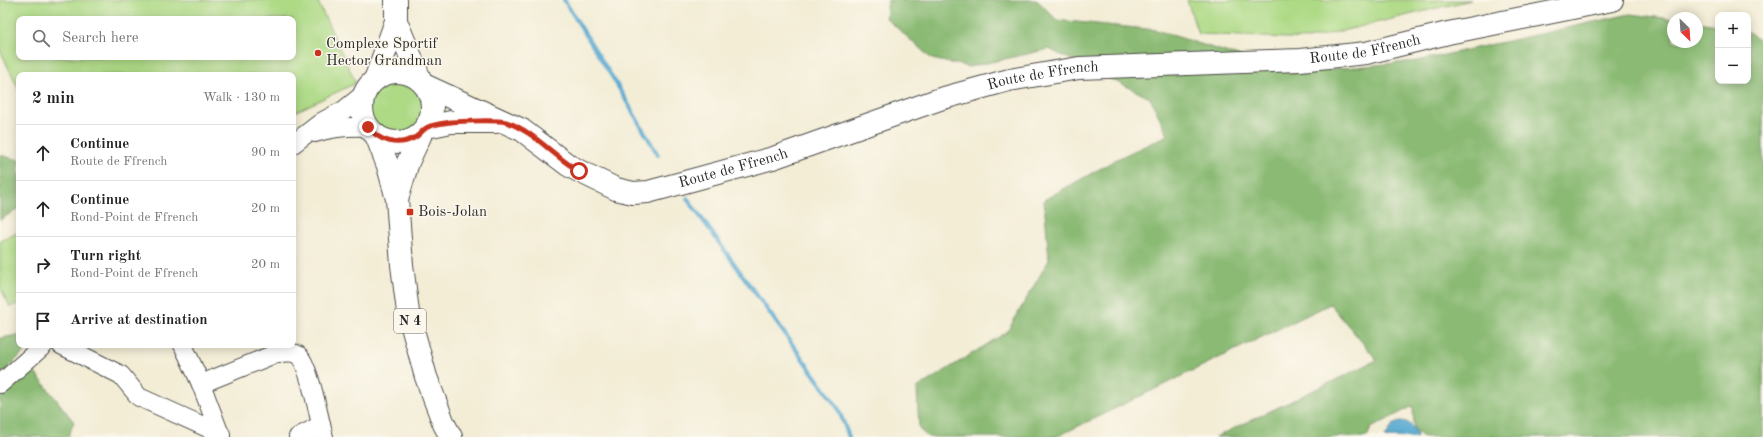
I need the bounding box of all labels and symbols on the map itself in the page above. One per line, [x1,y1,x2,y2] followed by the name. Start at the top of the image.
[1667,12,1703,48] north arrow
[1309,32,1422,66] street label: Route de Ffrench
[326,37,442,69] place label: Complexe Sportif Hector Grandman
[313,48,323,58] marker: Complexe Sportif Hector Grandman
[986,60,1099,93] street label: Route de Ffrench
[359,118,377,136] route end
[677,146,790,191] street label: Route de Ffrench
[570,162,588,180] route start
[418,205,487,220] place label: Bois-Jolan
[405,207,415,217] marker: Bois-Jolan
[394,309,426,333] road number: N 4

